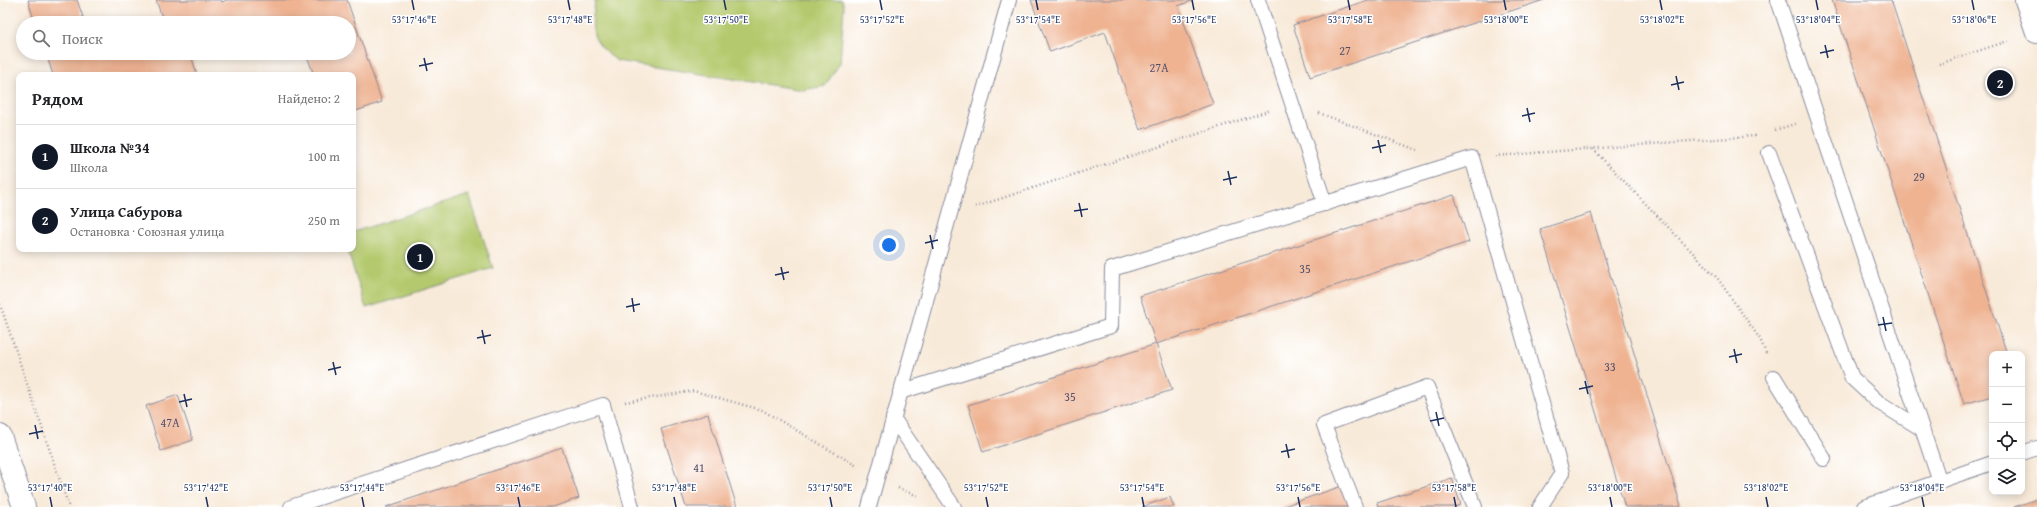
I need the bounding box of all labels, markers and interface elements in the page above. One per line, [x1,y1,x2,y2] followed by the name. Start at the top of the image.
[392,12,436,27] text: 53°17'46"E
[548,12,592,27] text: 53°17'48"E
[704,12,748,27] text: 53°17'50"E
[860,12,904,27] text: 53°17'52"E
[1016,12,1060,27] text: 53°17'54"E
[1172,12,1216,27] text: 53°17'56"E
[1328,12,1372,27] text: 53°17'58"E
[1484,12,1528,27] text: 53°18'00"E
[1640,12,1684,27] text: 53°18'02"E
[1796,12,1840,27] text: 53°18'04"E
[1952,12,1996,27] text: 53°18'06"E
[16,16,356,60] search box
[30,27,52,49] icon: search
[62,28,103,49] text: Поиск
[1339,42,1351,59] house number: 27
[1150,59,1169,76] house number: 27А
[1987,68,2013,98] pin: 2
[32,86,83,111] text: Рядом
[278,89,340,108] text: Найдено: 2
[70,137,150,158] text: Школа №34
[42,147,48,166] text: 1
[308,147,340,166] text: 100 m
[70,158,108,177] text: Школа
[1913,168,1925,185] house number: 29
[70,201,182,222] text: Улица Сабурова
[42,211,48,230] text: 2
[308,211,340,230] text: 250 m
[70,222,225,241] text: Остановка · Союзная улица
[879,235,899,255] your location
[407,242,433,272] pin: 1
[1299,260,1311,277] house number: 35
[1989,351,2025,495] map controls
[1989,351,2025,387] button: +
[1604,358,1616,375] house number: 33
[1989,387,2025,423] button: −
[1064,388,1076,405] house number: 35
[161,414,180,431] house number: 47А
[1989,423,2025,459] button: locate
[693,459,705,476] house number: 41
[1989,459,2025,495] button: layers
[28,480,72,495] text: 53°17'40"E
[184,480,228,495] text: 53°17'42"E
[340,480,384,495] text: 53°17'44"E
[496,480,540,495] text: 53°17'46"E
[652,480,696,495] text: 53°17'48"E
[808,480,852,495] text: 53°17'50"E
[964,480,1008,495] text: 53°17'52"E
[1120,480,1164,495] text: 53°17'54"E
[1276,480,1320,495] text: 53°17'56"E
[1432,480,1476,495] text: 53°17'58"E
[1588,480,1632,495] text: 53°18'00"E
[1744,480,1788,495] text: 53°18'02"E
[1900,480,1944,495] text: 53°18'04"E

